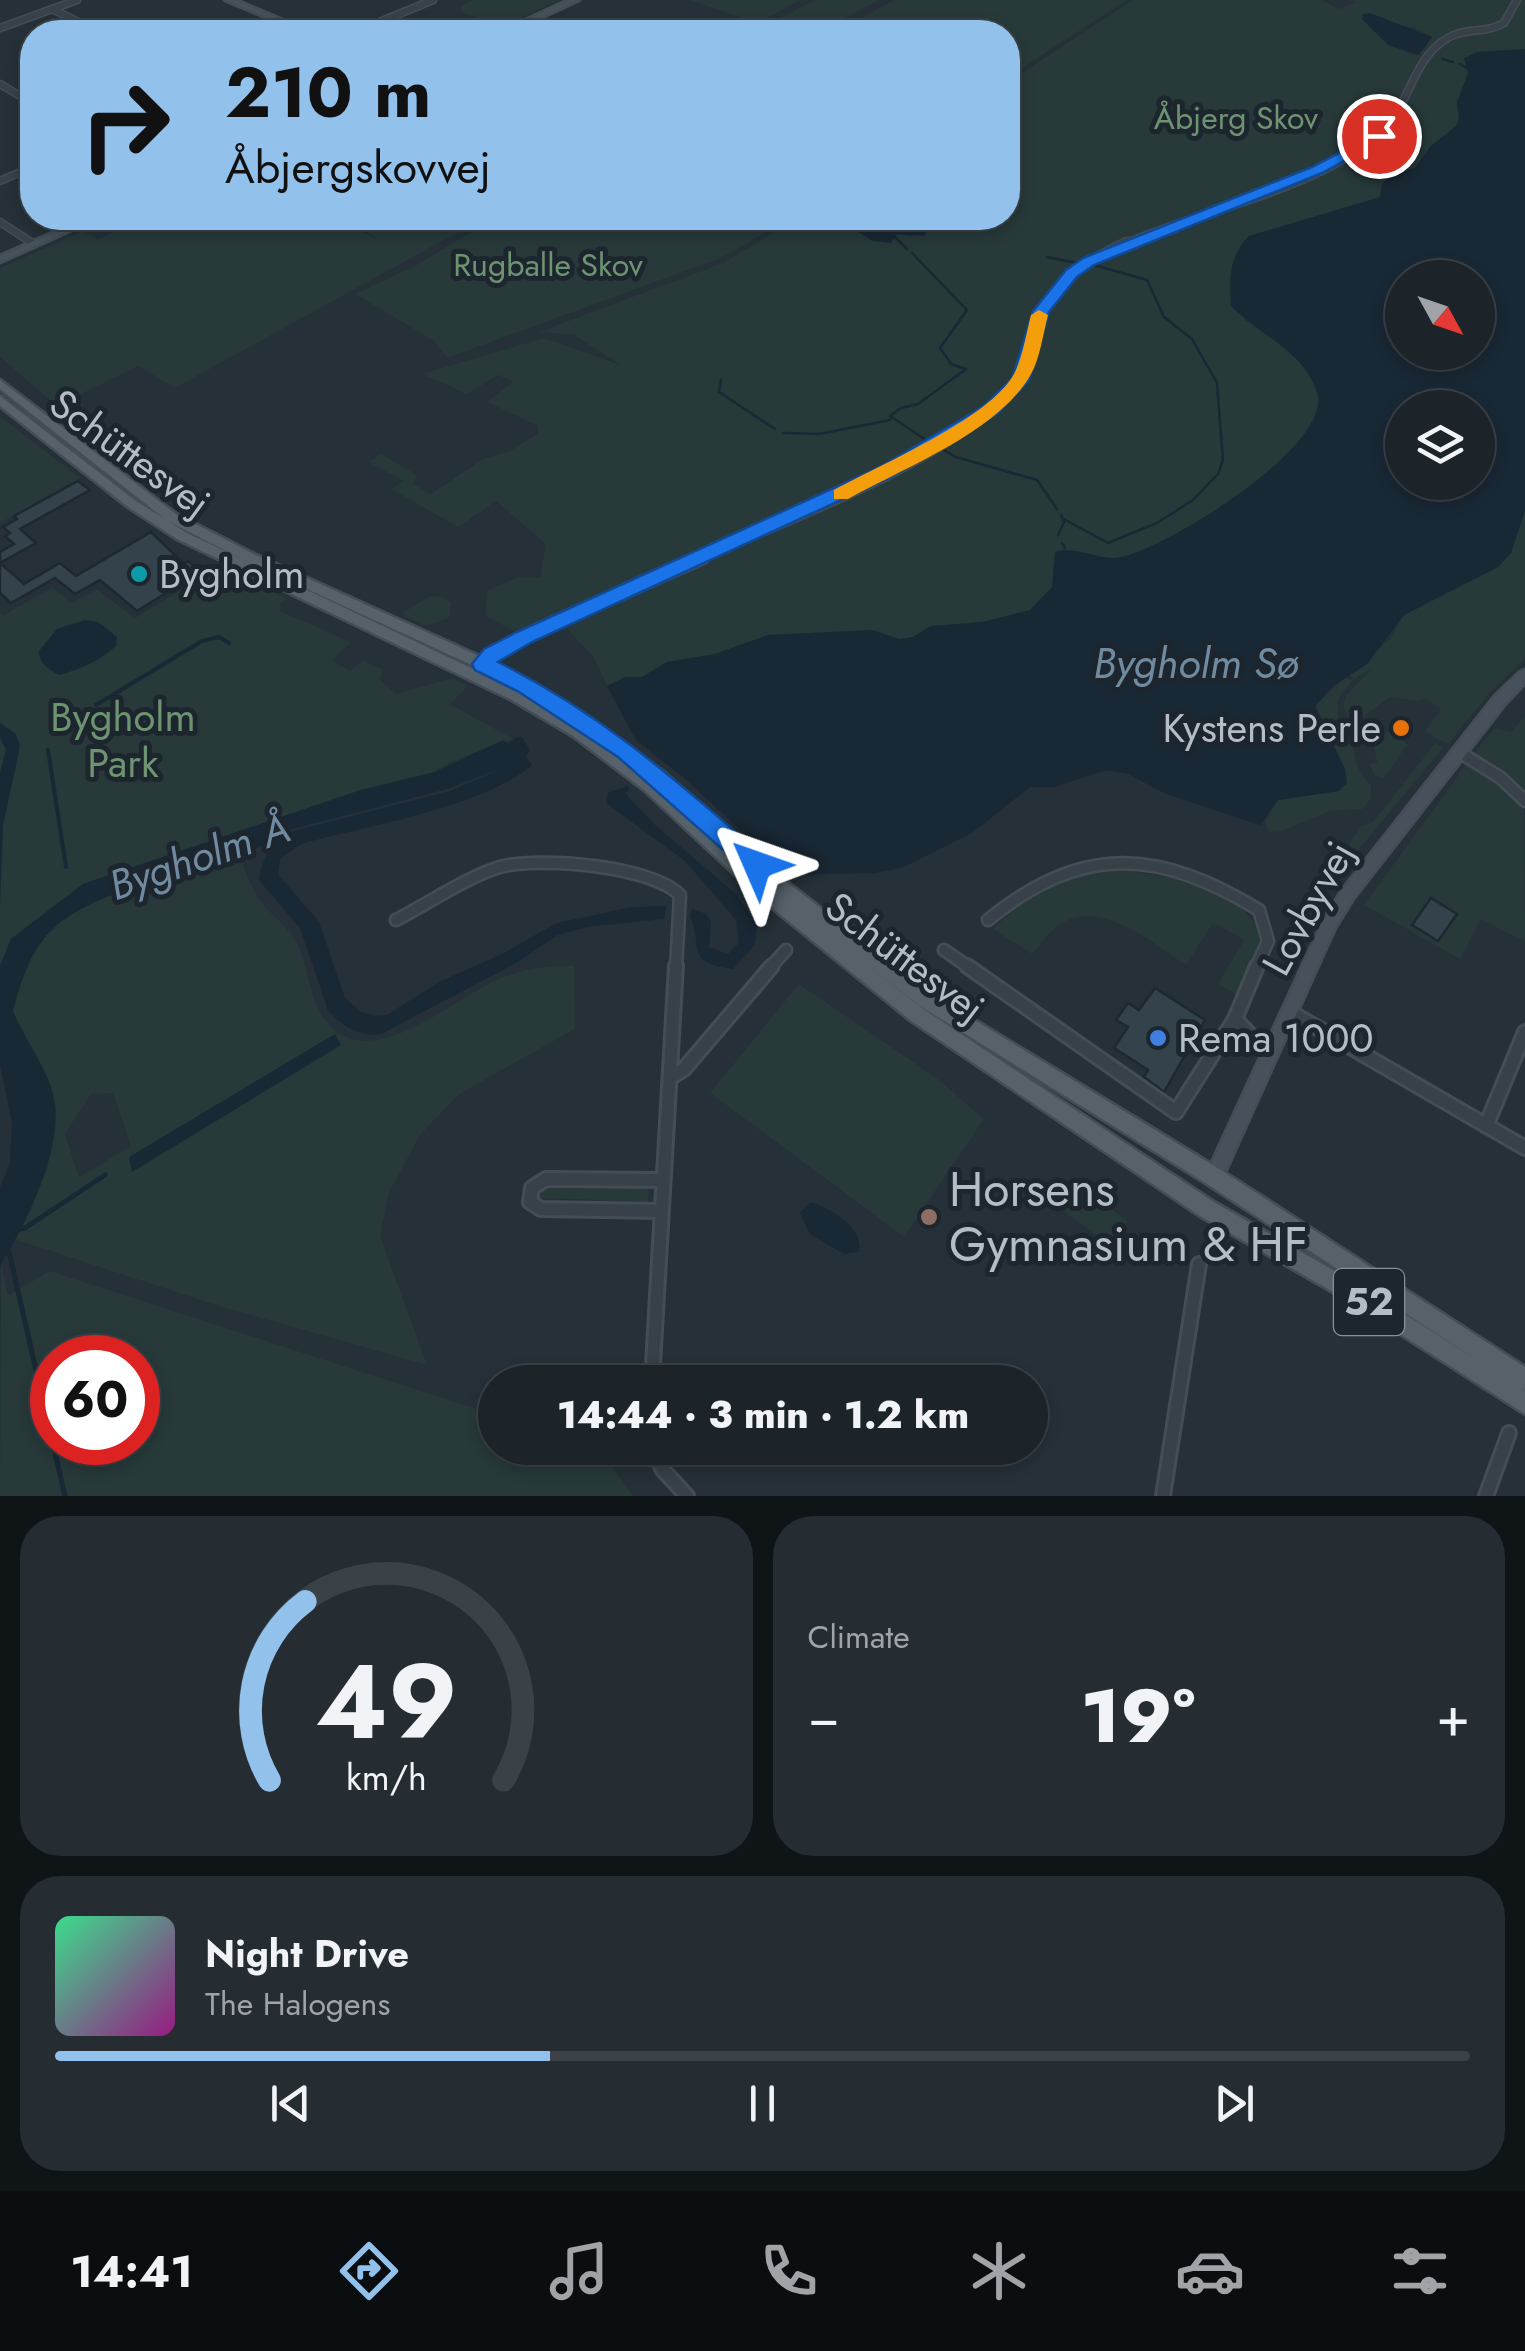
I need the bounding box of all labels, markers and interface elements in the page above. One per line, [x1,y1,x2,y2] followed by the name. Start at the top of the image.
[225,42,431,143] text: 210 m
[60,60,190,190] icon: right
[1337,94,1422,179] pin
[1154,95,1319,141] park label: Åbjerg Skov
[1352,109,1407,164] icon: arrive
[225,135,491,200] text: Åbjergskovvej
[453,242,644,288] park label: Rugballe Skov
[1385,260,1495,370] north arrow
[1385,260,1495,500] map controls
[38,375,222,531] street label: Schüttesvej
[1385,390,1495,500] button: layers
[159,545,304,603] place label: Bygholm
[128,563,150,585] marker: Bygholm
[1093,633,1299,694] water label: Bygholm Sø
[50,688,196,792] park label: Bygholm Park
[1163,699,1381,757] place label: Kystens Perle
[1390,717,1412,739] marker: Kystens Perle
[101,797,298,916] water label: Bygholm Å
[705,813,809,917] position arrow
[1247,830,1369,986] street label: Lovbyvej
[813,878,997,1036] street label: Schüttesvej
[1178,1009,1373,1067] place label: Rema 1000
[1147,1027,1169,1049] marker: Rema 1000
[949,1155,1308,1279] place label: Horsens Gymnasium & HF
[918,1206,940,1228] marker: Horsens Gymnasium & HF
[1334,1269,1404,1335] road number: 52
[30,1335,160,1465] speed limit sign: 60
[557,1387,969,1442] text: 14:44 · 3 min · 1.2 km
[808,1614,910,1660] text: Climate
[315,1627,457,1777] text: 49
[1081,1662,1195,1770] text: 19°
[808,1677,840,1757] text: −
[1436,1677,1470,1757] text: +
[346,1752,427,1803] text: km/h
[205,1926,409,1981] text: Night Drive
[205,1981,390,2027] text: The Halogens
[263,2076,318,2131] icon: previous
[735,2076,790,2131] icon: pause
[1207,2076,1262,2131] icon: next
[334,2236,404,2306] icon: directions
[544,2236,614,2306] icon: music
[754,2236,824,2306] icon: phone
[964,2236,1034,2306] icon: climate
[1175,2236,1245,2306] icon: car
[1385,2236,1455,2306] icon: filters
[70,2239,193,2304] text: 14:41

